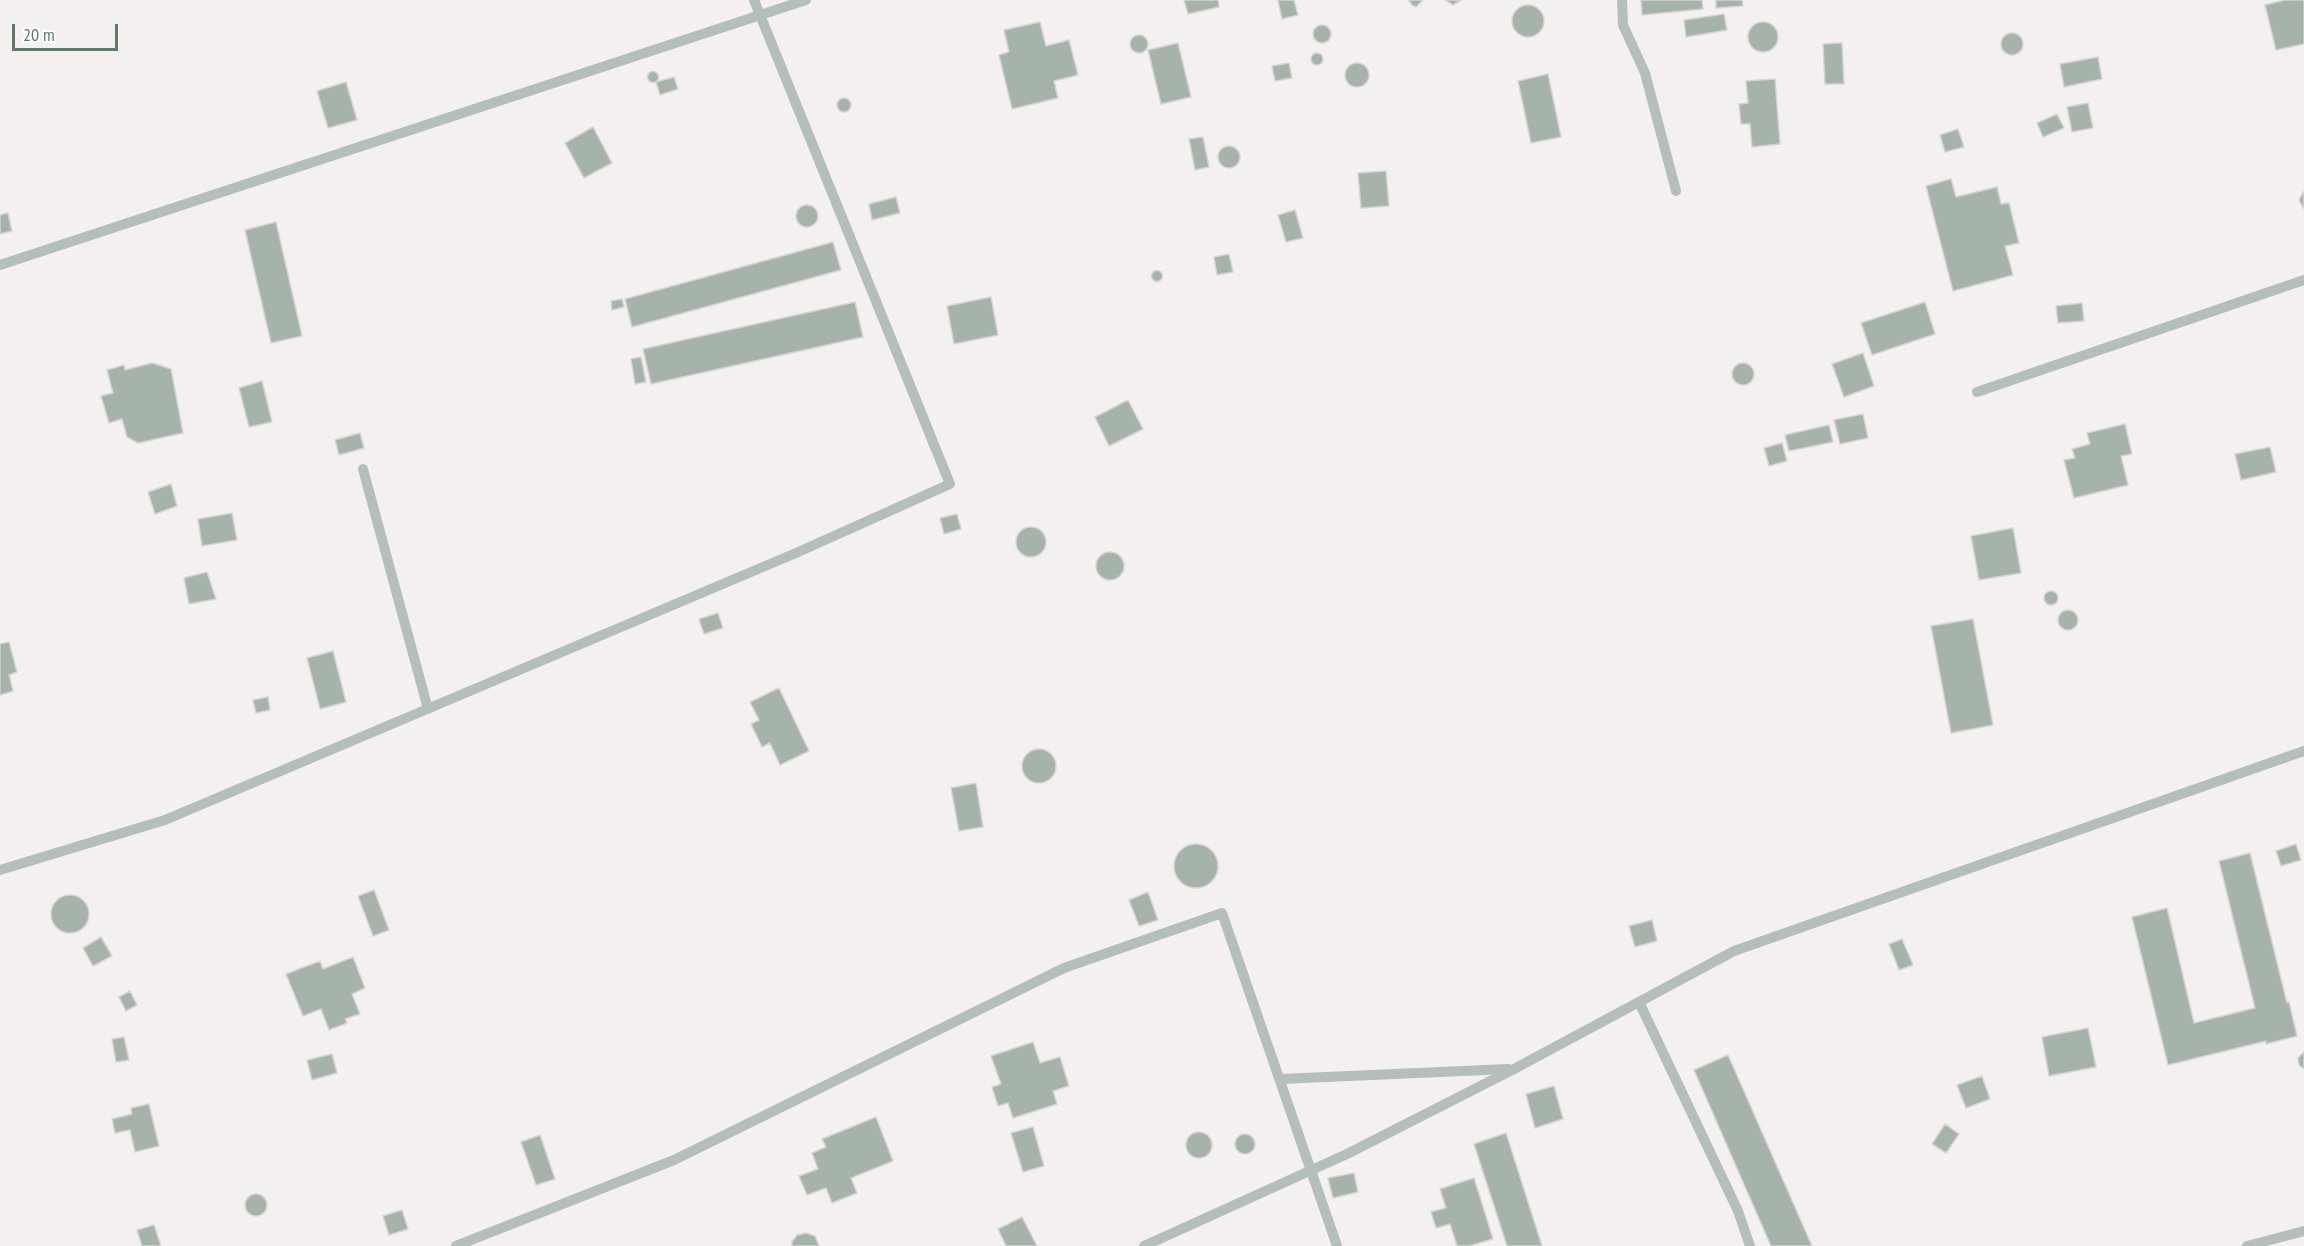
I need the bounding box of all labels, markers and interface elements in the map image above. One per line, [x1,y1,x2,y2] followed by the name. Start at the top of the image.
[15,12,122,50] scale bar
[23,23,55,46] text: 20 m

